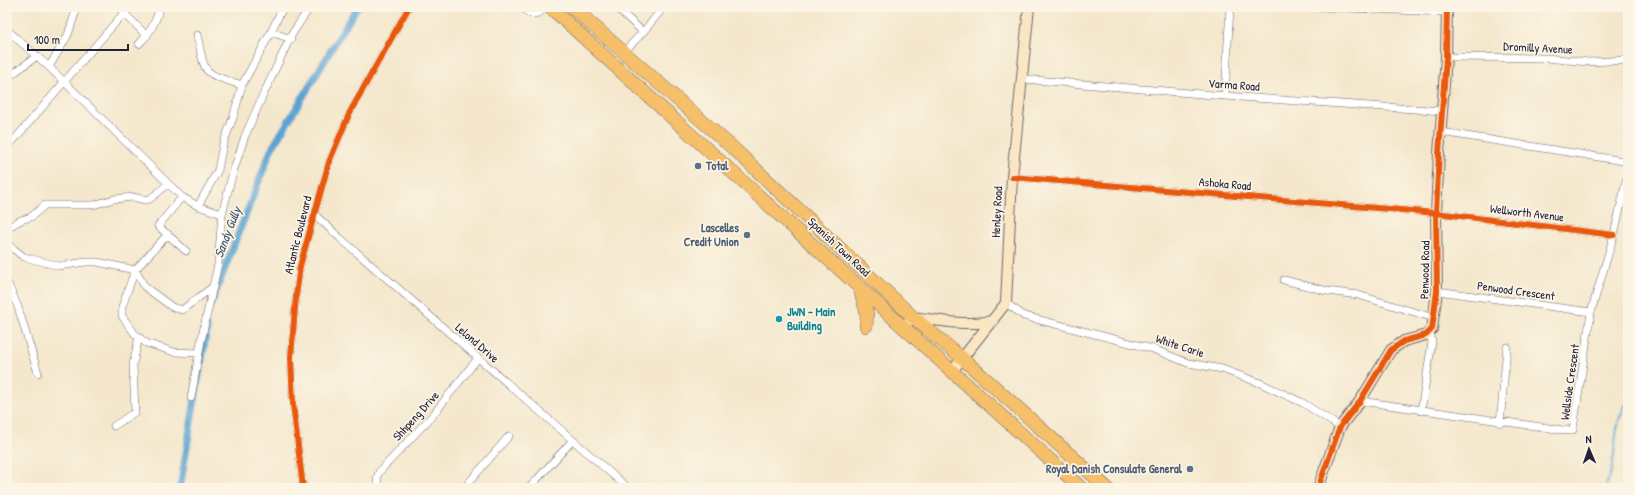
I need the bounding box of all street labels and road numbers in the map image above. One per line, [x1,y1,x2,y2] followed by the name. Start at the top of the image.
[1503,37,1573,58] street label: Dromilly Avenue
[1208,74,1261,95] street label: Varma Road
[1198,173,1252,194] street label: Ashoka Road
[987,186,1006,238] street label: Henley Road
[280,194,316,276] street label: Atlantic Boulevard
[1489,200,1565,226] street label: Wellworth Avenue
[804,213,875,280] street label: Spanish Town Road
[1415,240,1434,299] street label: Penwood Road
[1476,277,1557,304] street label: Penwood Crescent
[452,319,503,366] street label: Lelond Drive
[1154,330,1207,361] street label: White Carie
[1556,342,1583,421] street label: Wellside Crescent
[389,387,443,444] street label: Shhpeng Drive

